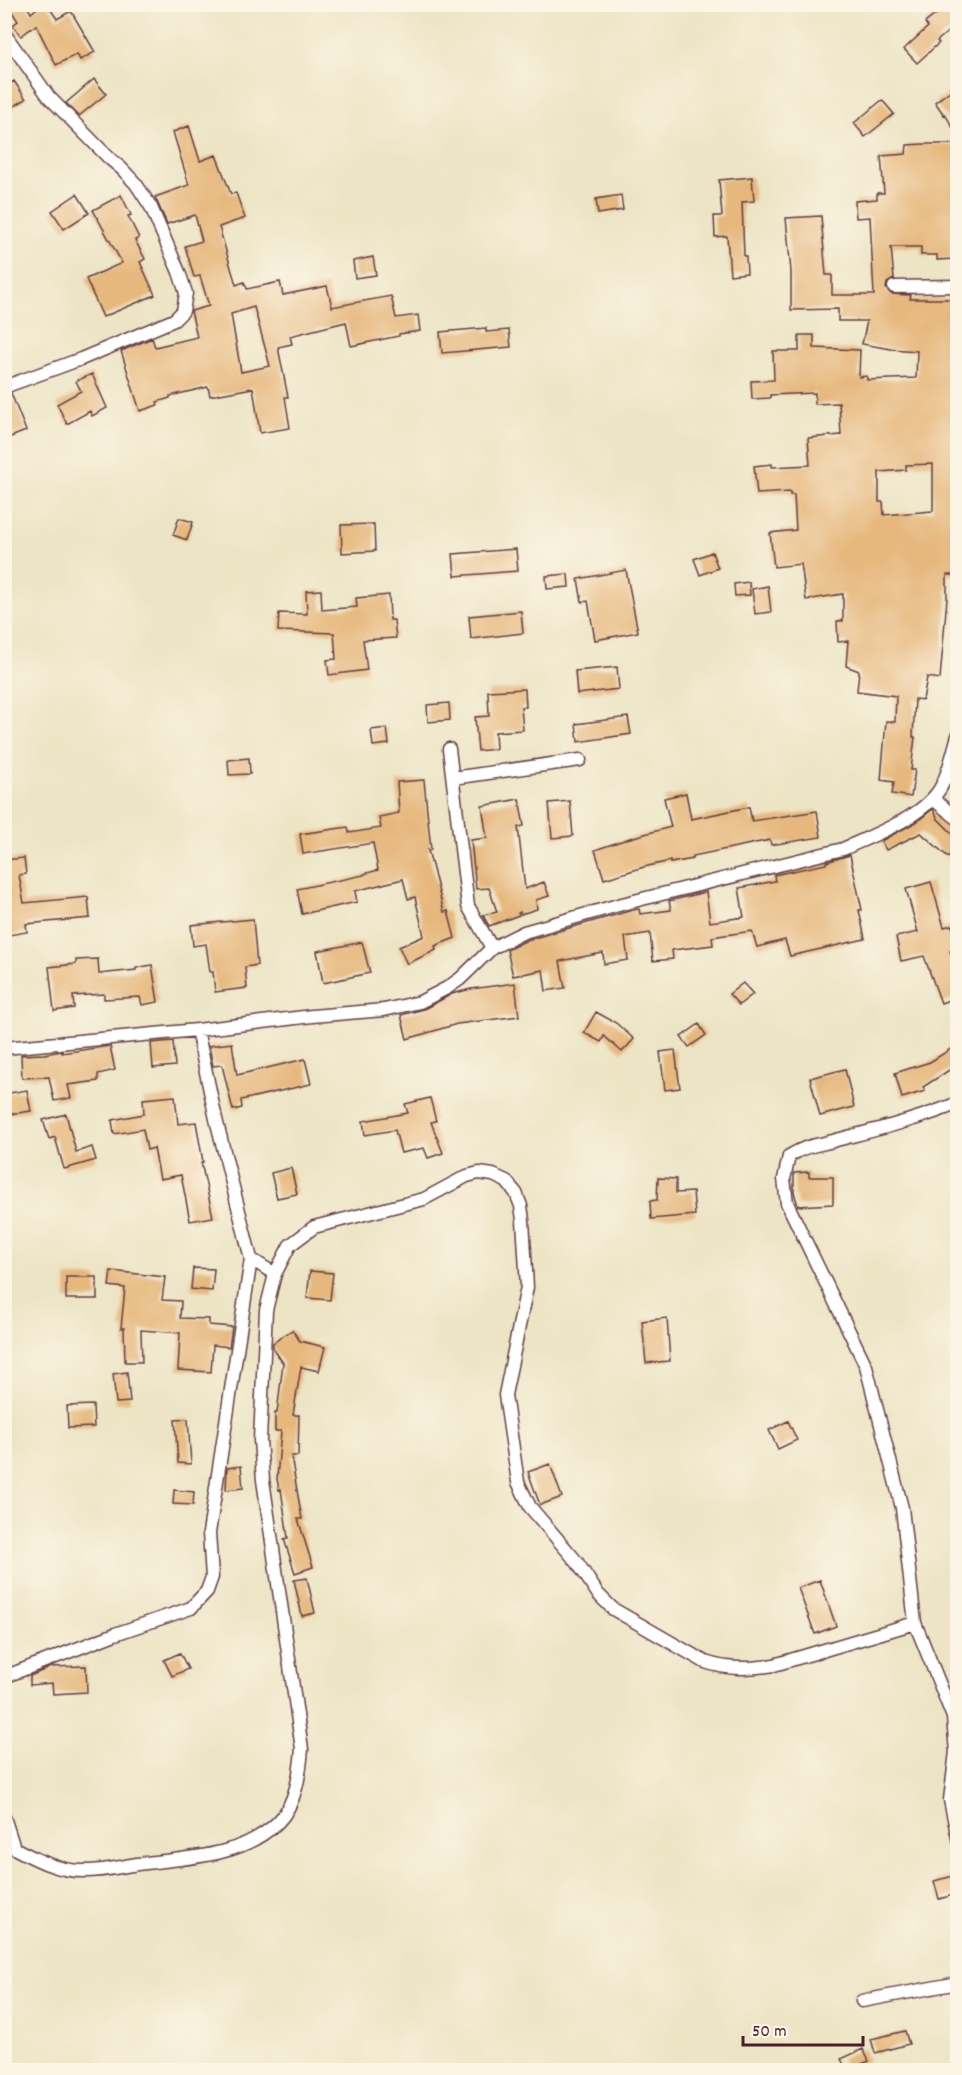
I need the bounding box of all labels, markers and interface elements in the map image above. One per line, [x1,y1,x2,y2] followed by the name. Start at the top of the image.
[743,2009,863,2047] scale bar
[752,2020,787,2045] text: 50 m

